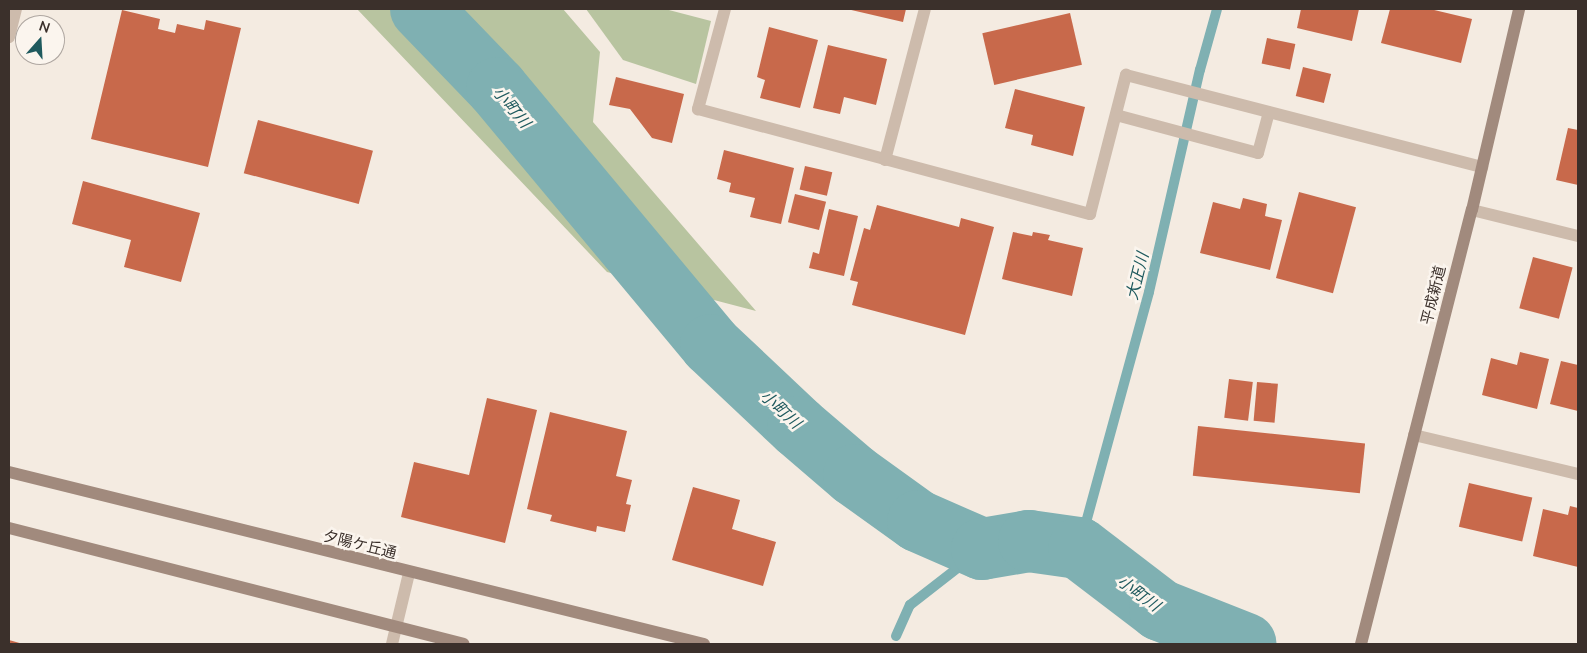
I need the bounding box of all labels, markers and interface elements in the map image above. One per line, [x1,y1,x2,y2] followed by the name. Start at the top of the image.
[15,15,65,65] north arrow
[37,17,52,37] text: N
[489,82,535,132] water label: 小町川
[1122,250,1152,302] water label: 大正川
[1417,264,1449,326] street label: 平成新道
[757,386,805,432] water label: 小町川
[321,526,399,562] street label: 夕陽ケ丘通
[1114,571,1164,615] water label: 小町川

